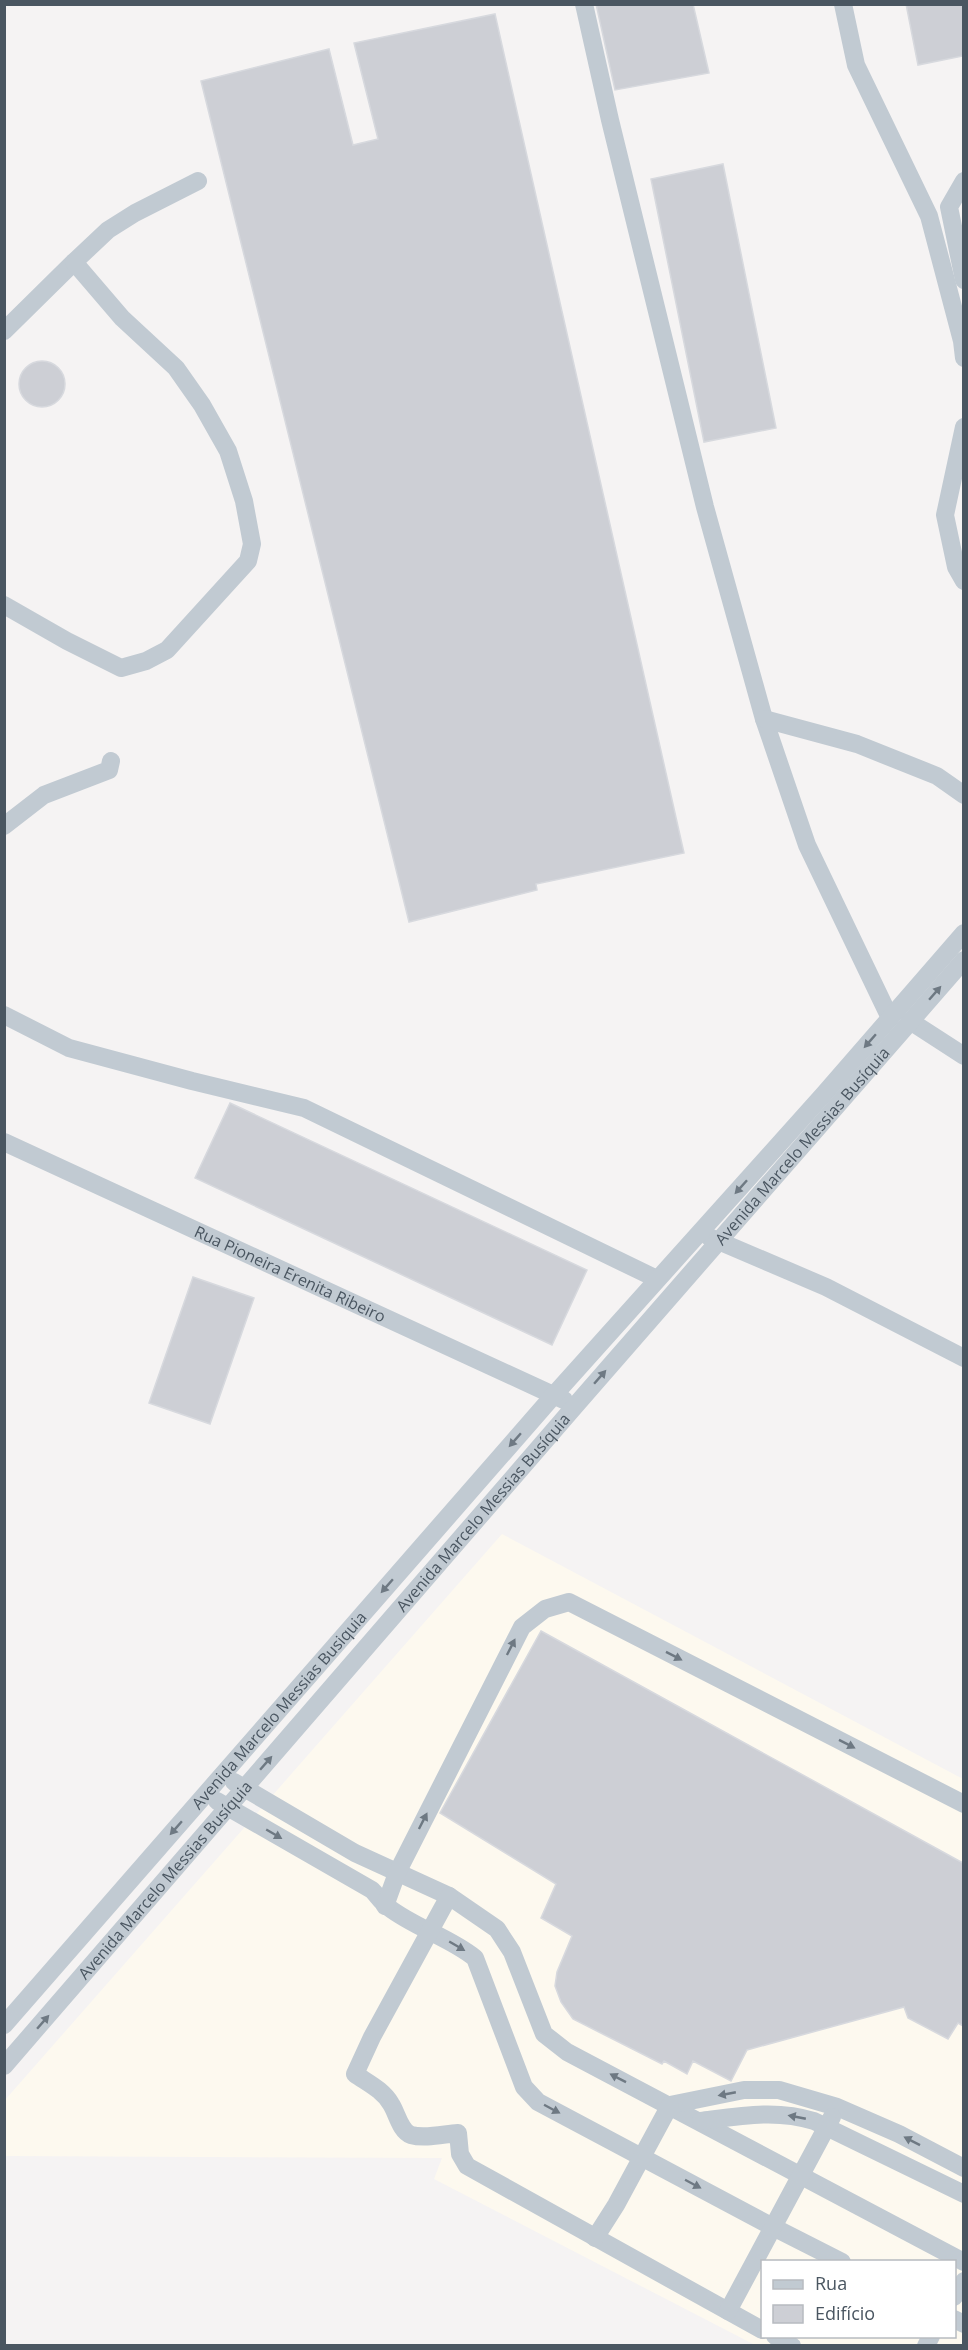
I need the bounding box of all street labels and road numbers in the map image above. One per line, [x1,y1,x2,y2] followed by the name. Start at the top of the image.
[710,1042,894,1249] street label: Avenida Marcelo Messias Busíquia
[191,1220,389,1327] street label: Rua Pioneira Erenita Ribeiro
[391,1408,575,1616] street label: Avenida Marcelo Messias Busíquia
[186,1607,371,1814] street label: Avenida Marcelo Messias Busiquia
[73,1776,257,1984] street label: Avenida Marcelo Messias Busíquia

